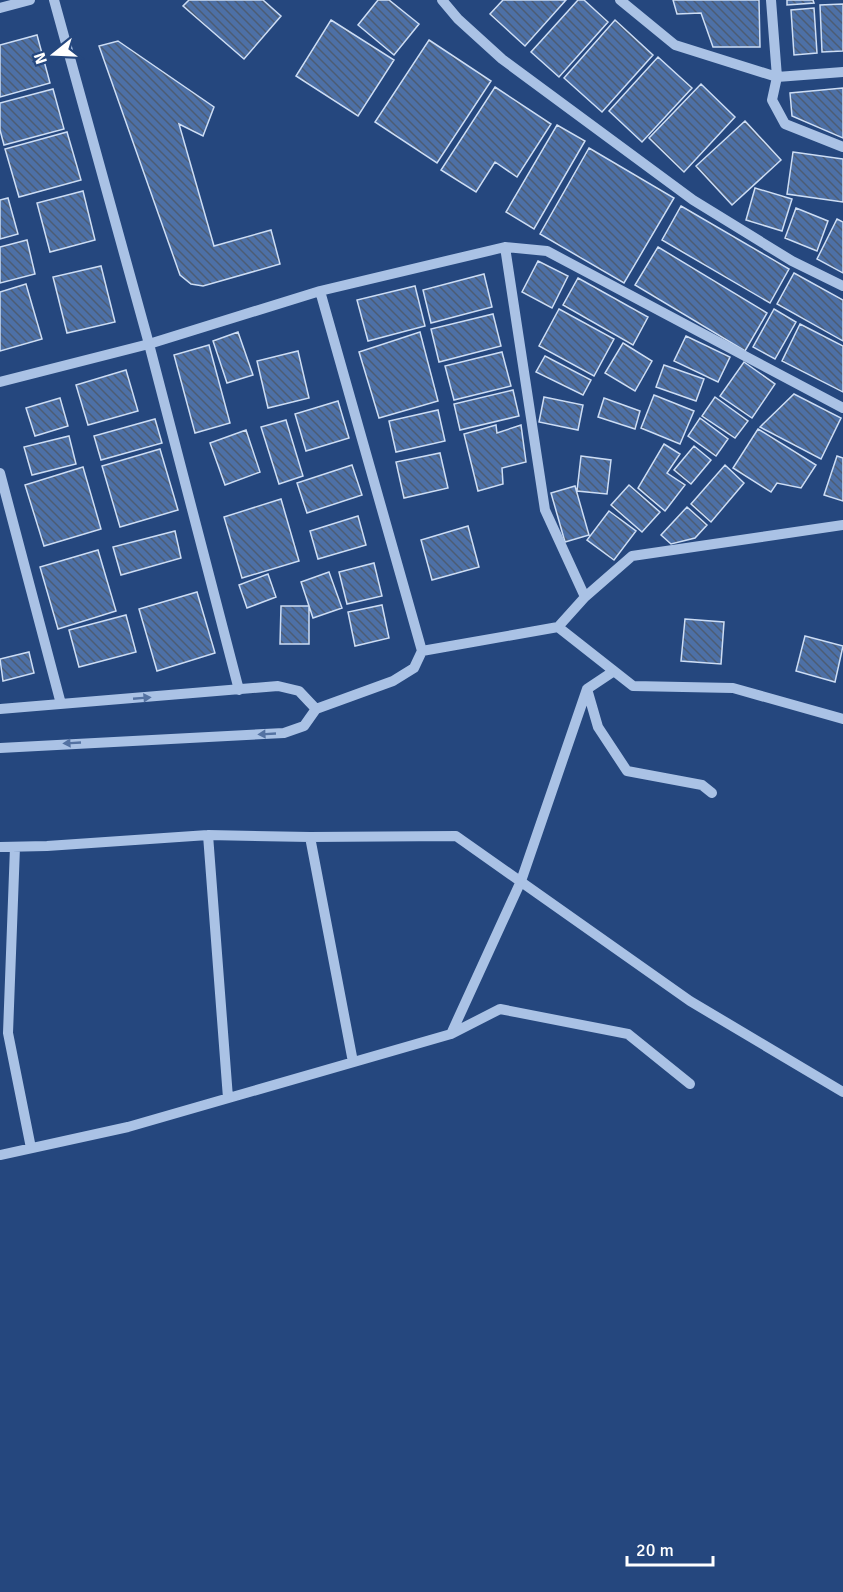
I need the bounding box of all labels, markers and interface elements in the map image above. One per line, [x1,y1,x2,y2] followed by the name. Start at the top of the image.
[24,24,84,84] north arrow
[29,50,52,67] text: N
[133,693,152,703] one-way arrow
[258,729,277,738] one-way arrow
[63,739,82,748] one-way arrow
[627,1529,712,1567] scale bar
[636,1539,674,1561] text: 20 m

